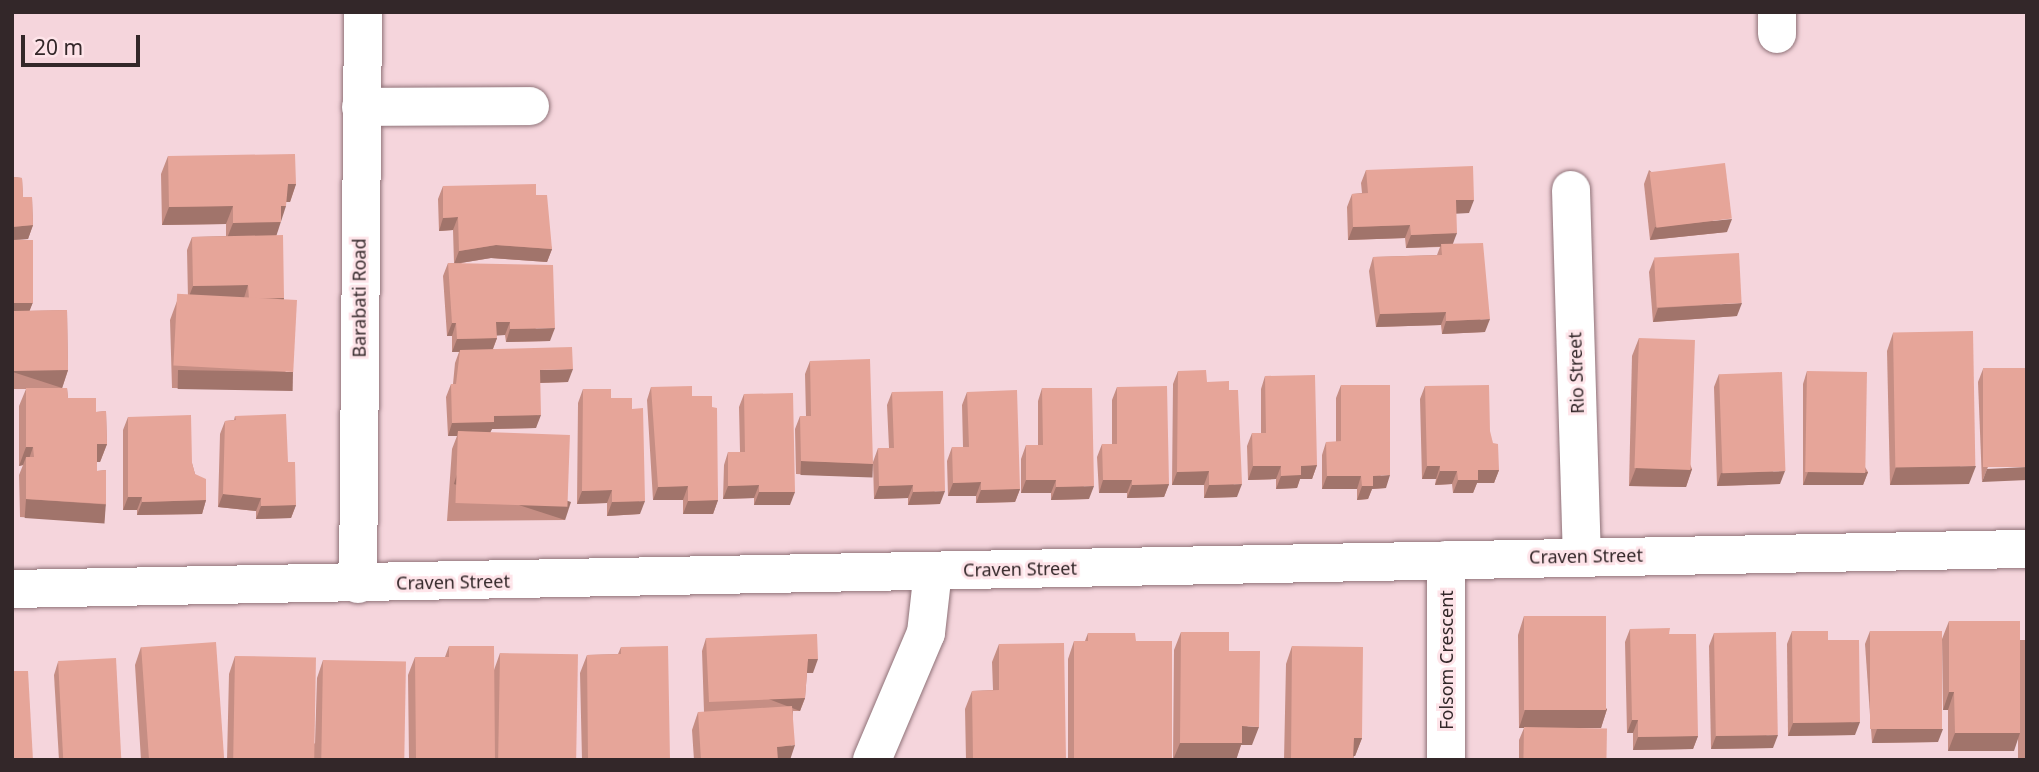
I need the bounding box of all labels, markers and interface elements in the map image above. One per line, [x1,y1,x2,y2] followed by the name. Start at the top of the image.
[24,21,144,65] scale bar
[34,33,83,61] text: 20 m
[348,238,370,358] street label: Barabati Road
[1564,332,1588,414] street label: Rio Street
[1529,544,1643,568] street label: Craven Street
[963,557,1077,581] street label: Craven Street
[396,570,510,594] street label: Craven Street
[1435,590,1457,730] street label: Folsom Crescent

